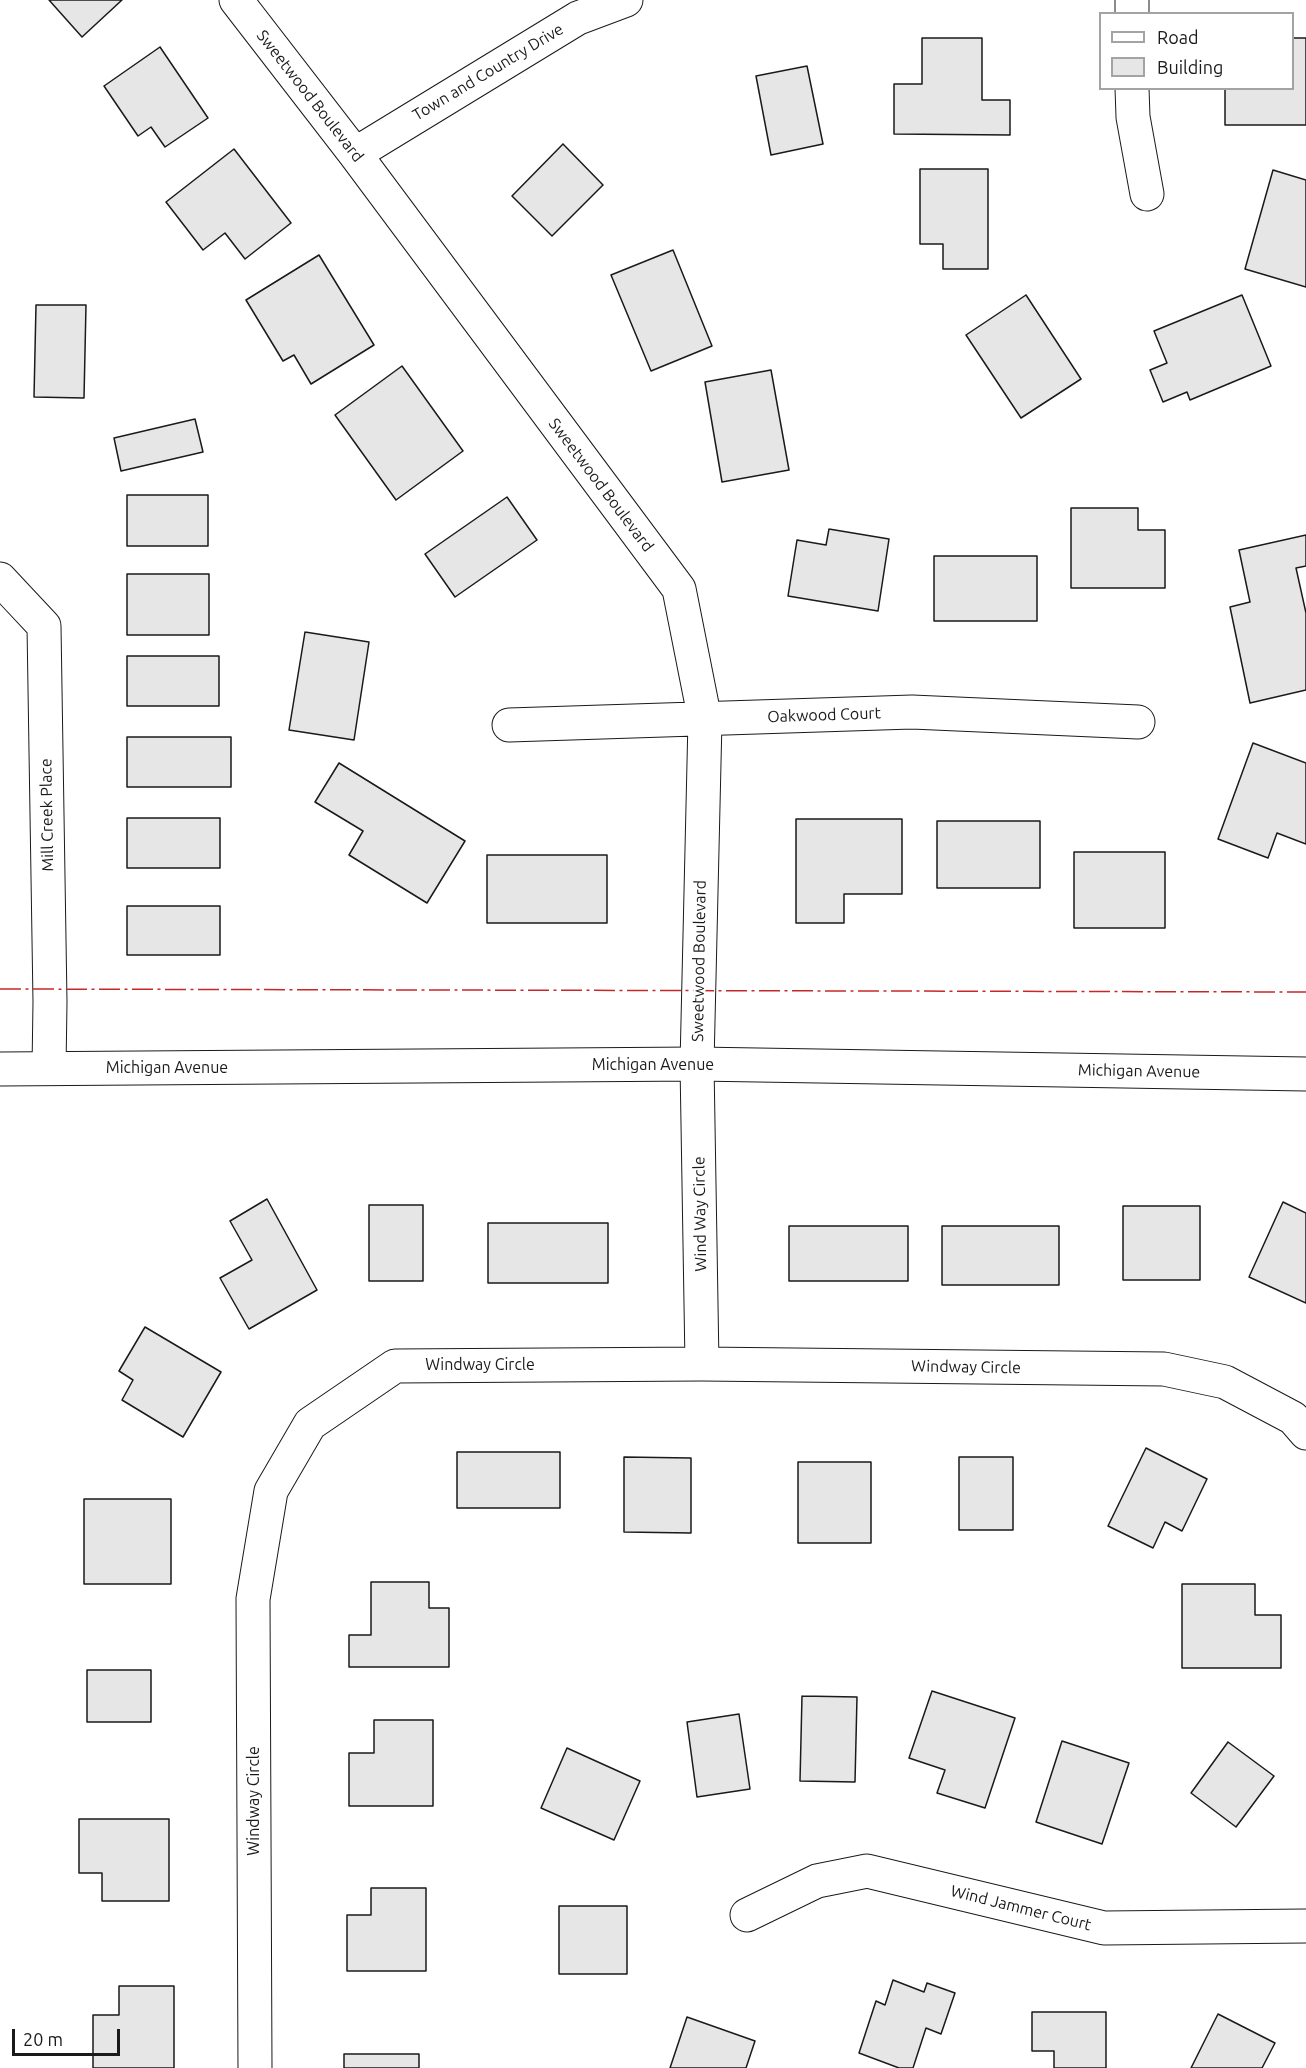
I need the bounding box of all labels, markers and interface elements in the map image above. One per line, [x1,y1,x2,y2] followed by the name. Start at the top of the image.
[1099,12,1294,90] legend
[409,19,567,125] street label: Town and Country Drive
[253,26,367,166] street label: Sweetwood Boulevard
[1157,27,1199,47] text: Road
[1157,57,1223,77] text: Building
[545,415,657,555] street label: Sweetwood Boulevard
[767,703,881,727] street label: Oakwood Court
[36,758,58,872] street label: Mill Creek Place
[688,880,710,1042] street label: Sweetwood Boulevard
[592,1055,714,1075] street label: Michigan Avenue
[106,1058,228,1078] street label: Michigan Avenue
[1078,1060,1200,1082] street label: Michigan Avenue
[689,1156,711,1272] street label: Wind Way Circle
[425,1355,535,1375] street label: Windway Circle
[911,1356,1021,1378] street label: Windway Circle
[244,1746,264,1856] street label: Windway Circle
[949,1881,1093,1935] street label: Wind Jammer Court
[15,2017,123,2055] scale bar
[23,2029,63,2049] text: 20 m

